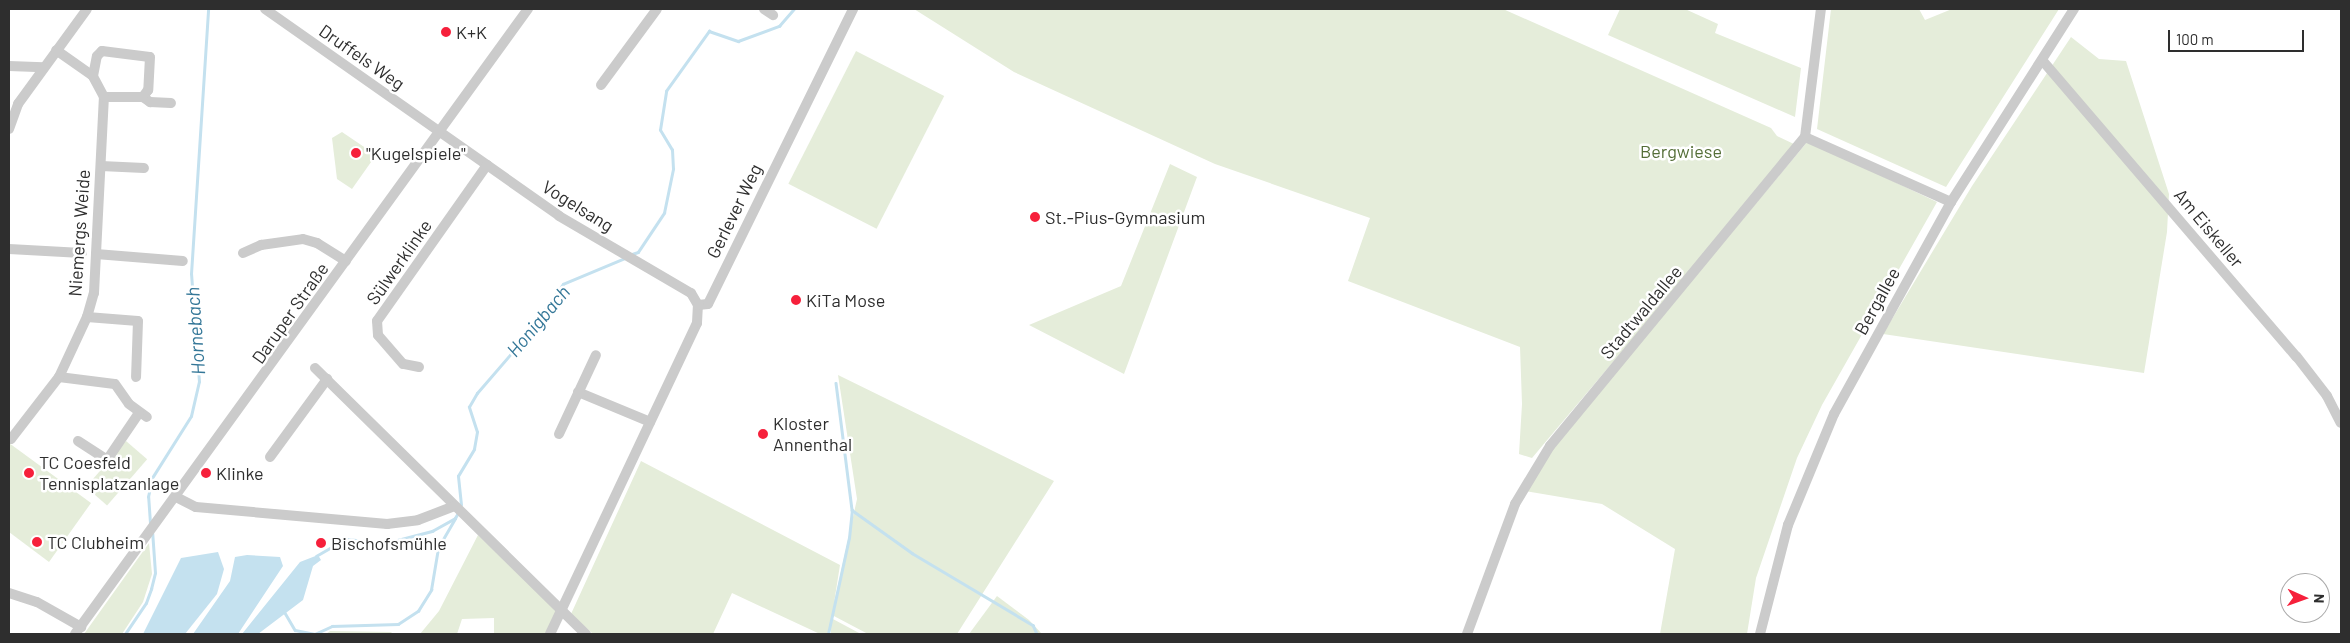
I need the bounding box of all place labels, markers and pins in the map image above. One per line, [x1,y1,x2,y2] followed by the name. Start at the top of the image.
[456,21,487,43] place label: K+K
[440,26,452,38] marker: K+K
[366,142,466,164] place label: "Kugelspiele"
[350,147,362,159] marker: "Kugelspiele"
[1045,206,1205,228] place label: St.-Pius-Gymnasium
[1029,211,1041,223] marker: St.-Pius-Gymnasium
[806,289,885,311] place label: KiTa Mose
[790,294,802,306] marker: KiTa Mose
[773,413,852,456] place label: Kloster Annenthal
[757,428,769,440] marker: Kloster Annenthal
[39,452,179,494] place label: TC Coesfeld Tennisplatzanlage
[216,462,264,484] place label: Klinke
[23,467,35,479] marker: TC Coesfeld Tennisplatzanlage
[200,467,212,479] marker: Klinke
[47,531,144,553] place label: TC Clubheim
[331,532,447,554] place label: Bischofsmühle
[31,536,43,548] marker: TC Clubheim
[315,537,327,549] marker: Bischofsmühle

